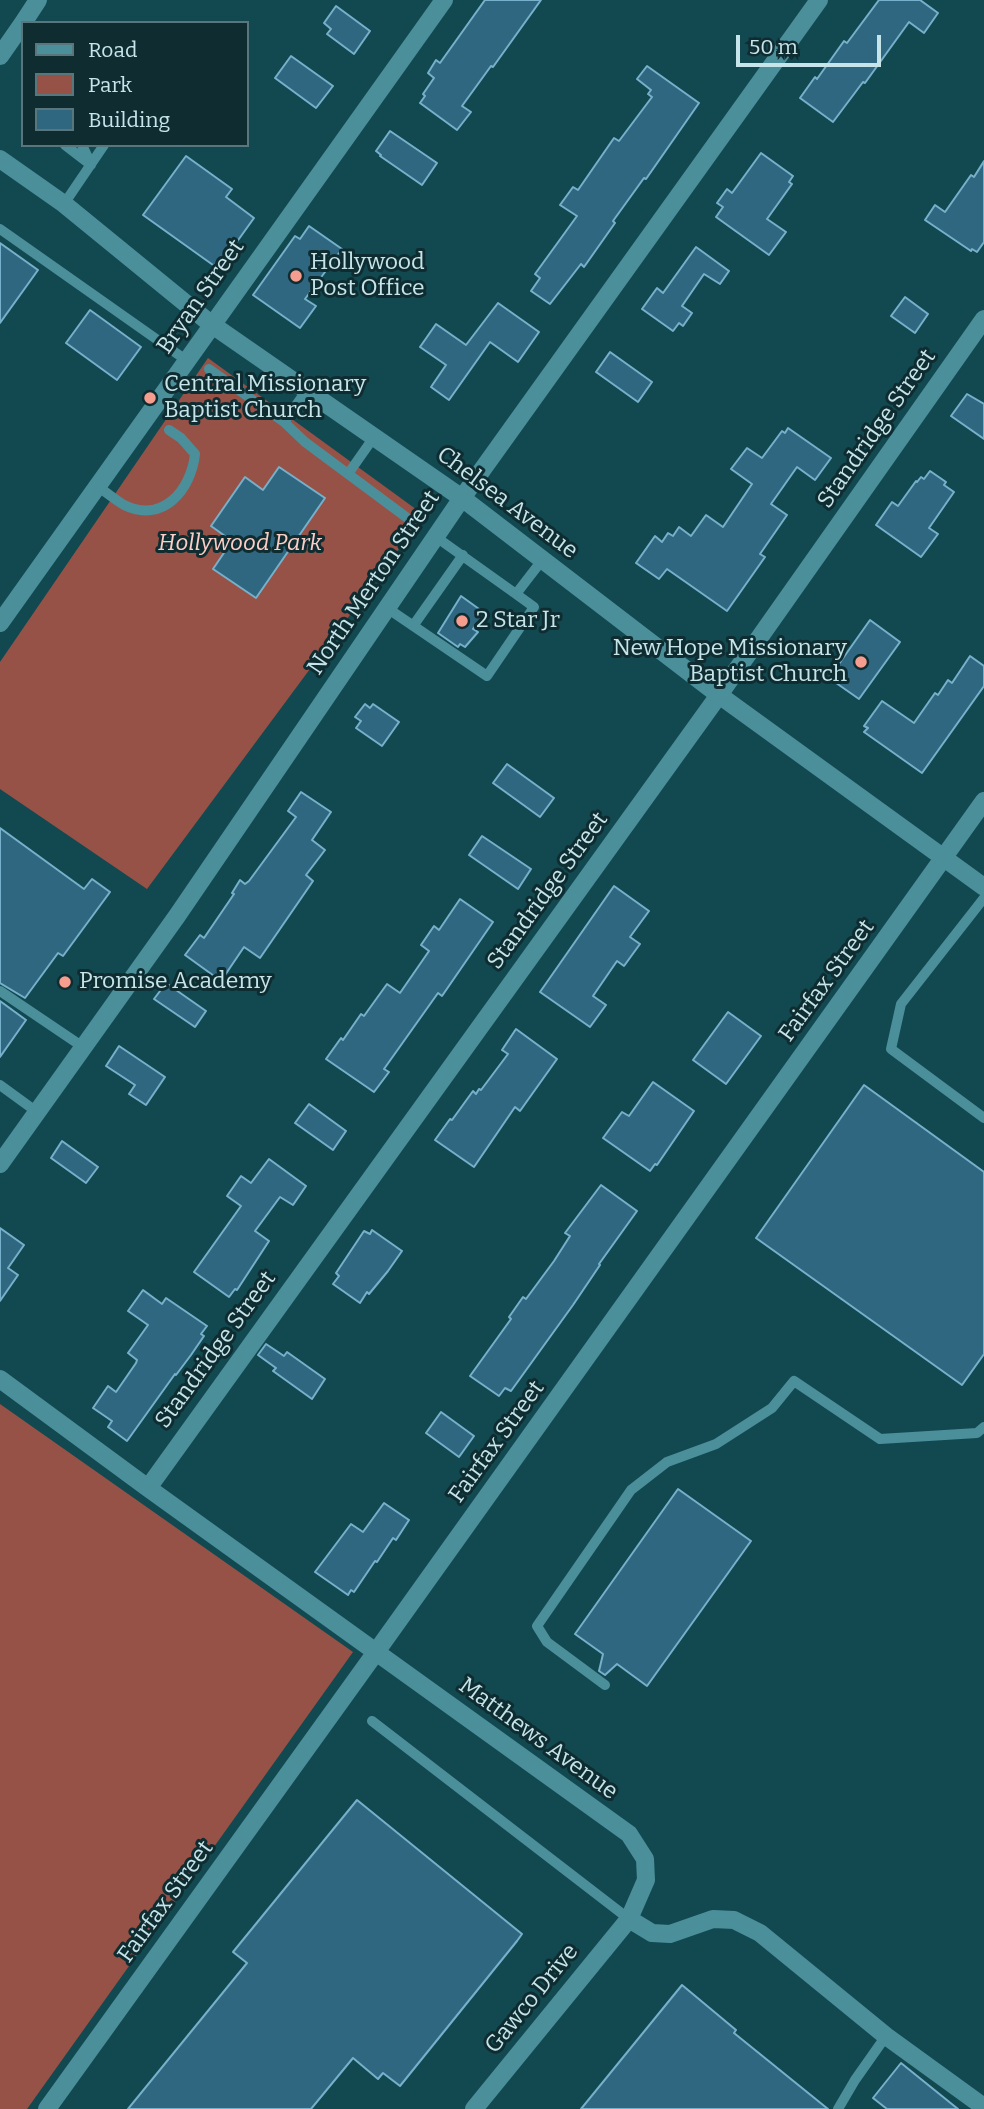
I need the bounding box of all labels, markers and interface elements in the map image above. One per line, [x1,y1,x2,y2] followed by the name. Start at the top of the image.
[21,21,248,147] legend
[739,21,884,65] scale bar
[749,34,798,60] text: 50 m
[88,37,137,63] text: Road
[88,72,132,98] text: Park
[88,107,170,133] text: Building
[151,235,251,359] street label: Bryan Street
[310,249,425,303] place label: Hollywood Post Office
[288,268,304,284] marker: Hollywood Post Office
[812,344,942,514] street label: Standridge Street
[164,371,366,425] place label: Central Missionary Baptist Church
[142,390,158,406] marker: Central Missionary Baptist Church
[431,441,583,565] street label: Chelsea Avenue
[302,486,446,680] street label: North Merton Street
[158,530,322,558] park label: Hollywood Park
[476,607,560,635] place label: 2 Star Jr
[454,613,470,629] marker: 2 Star Jr
[613,635,847,689] place label: New Hope Missionary Baptist Church
[853,654,869,670] marker: New Hope Missionary Baptist Church
[482,807,614,975] street label: Standridge Street
[773,915,881,1047] street label: Fairfax Street
[79,968,272,996] place label: Promise Academy
[57,974,73,990] marker: Promise Academy
[150,1266,282,1434] street label: Standridge Street
[443,1376,551,1508] street label: Fairfax Street
[453,1672,623,1806] street label: Matthews Avenue
[112,1836,220,1968] street label: Fairfax Street
[480,1939,584,2059] street label: Gawco Drive

